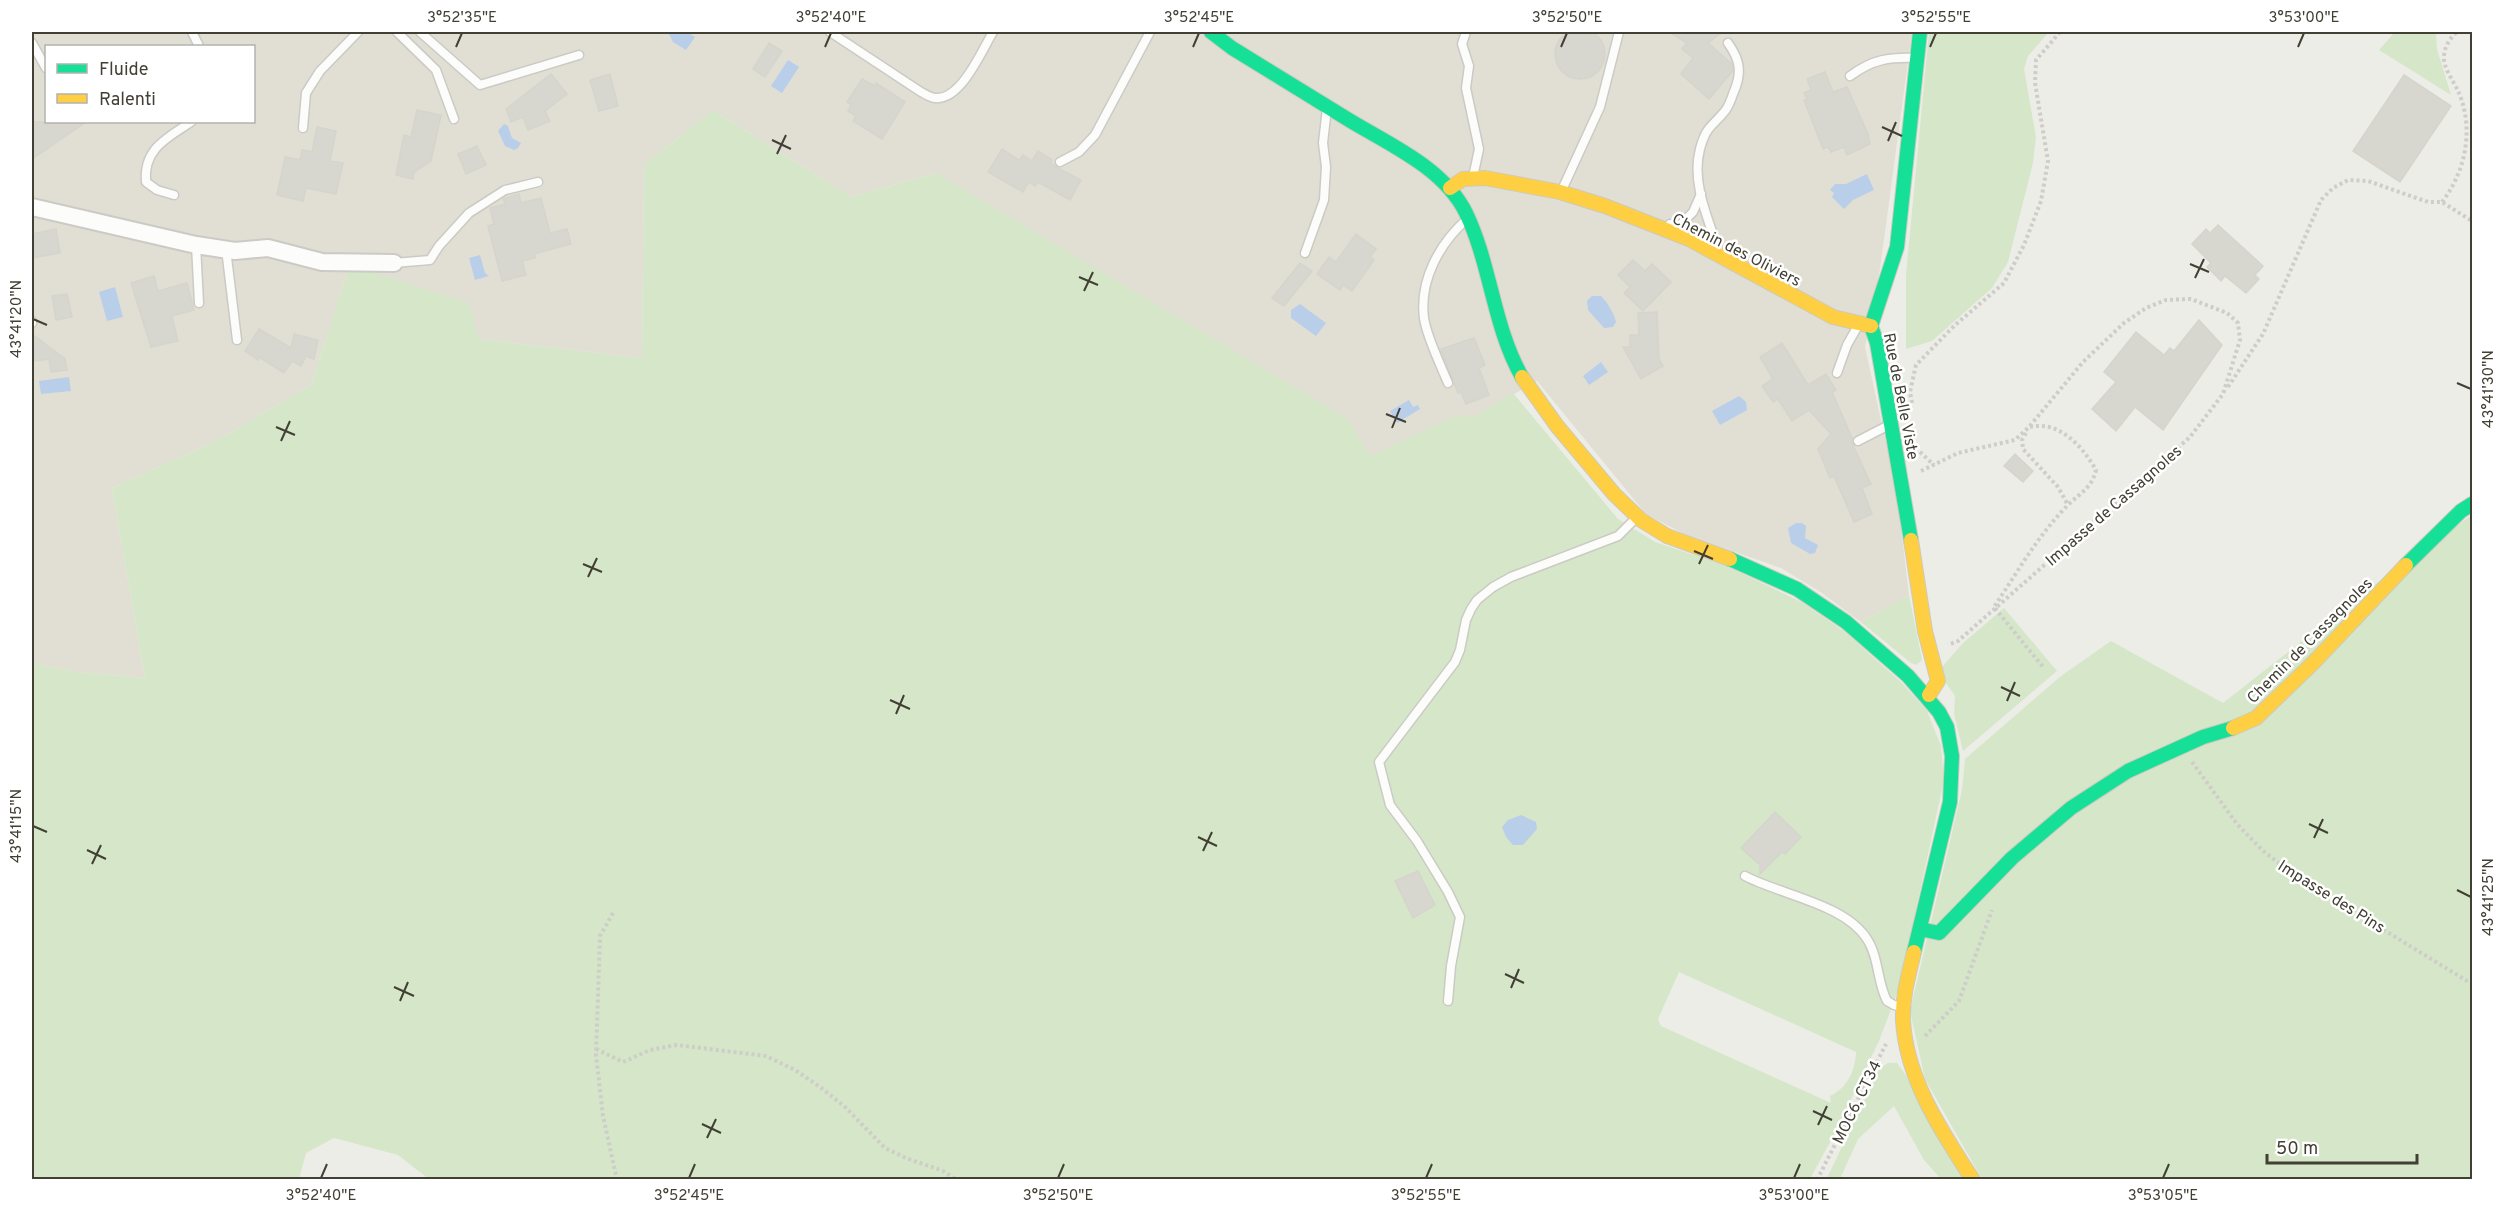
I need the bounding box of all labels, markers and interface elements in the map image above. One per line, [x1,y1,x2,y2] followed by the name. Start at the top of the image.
[427,9,497,28] text: 3°52'35"E
[796,9,866,28] text: 3°52'40"E
[1164,9,1234,28] text: 3°52'45"E
[1532,9,1602,28] text: 3°52'50"E
[1901,9,1971,28] text: 3°52'55"E
[2269,9,2339,28] text: 3°53'00"E
[45,45,255,123] legend
[99,59,148,82] text: Fluide
[99,89,156,112] text: Ralenti
[1668,210,1804,292] street label: Chemin des Oliviers
[8,280,27,358] text: 43°41'20"N
[1878,331,1922,461] street label: Rue de Belle Viste
[2480,350,2499,428] text: 43°41'30"N
[2042,442,2187,571] street label: Impasse de Cassagnoles
[2243,574,2378,709] street label: Chemin de Cassagnoles
[8,789,27,863] text: 43°41'15"N
[2274,857,2388,939] street label: Impasse des Pins
[2480,858,2499,936] text: 43°41'25"N
[1829,1058,1887,1148] street label: MOC6, CT34
[2267,1127,2417,1165] scale bar
[2276,1138,2318,1161] text: 50 m
[286,1187,356,1206] text: 3°52'40"E
[654,1187,724,1206] text: 3°52'45"E
[1023,1187,1093,1206] text: 3°52'50"E
[1391,1187,1461,1206] text: 3°52'55"E
[1759,1187,1829,1206] text: 3°53'00"E
[2128,1187,2198,1206] text: 3°53'05"E

